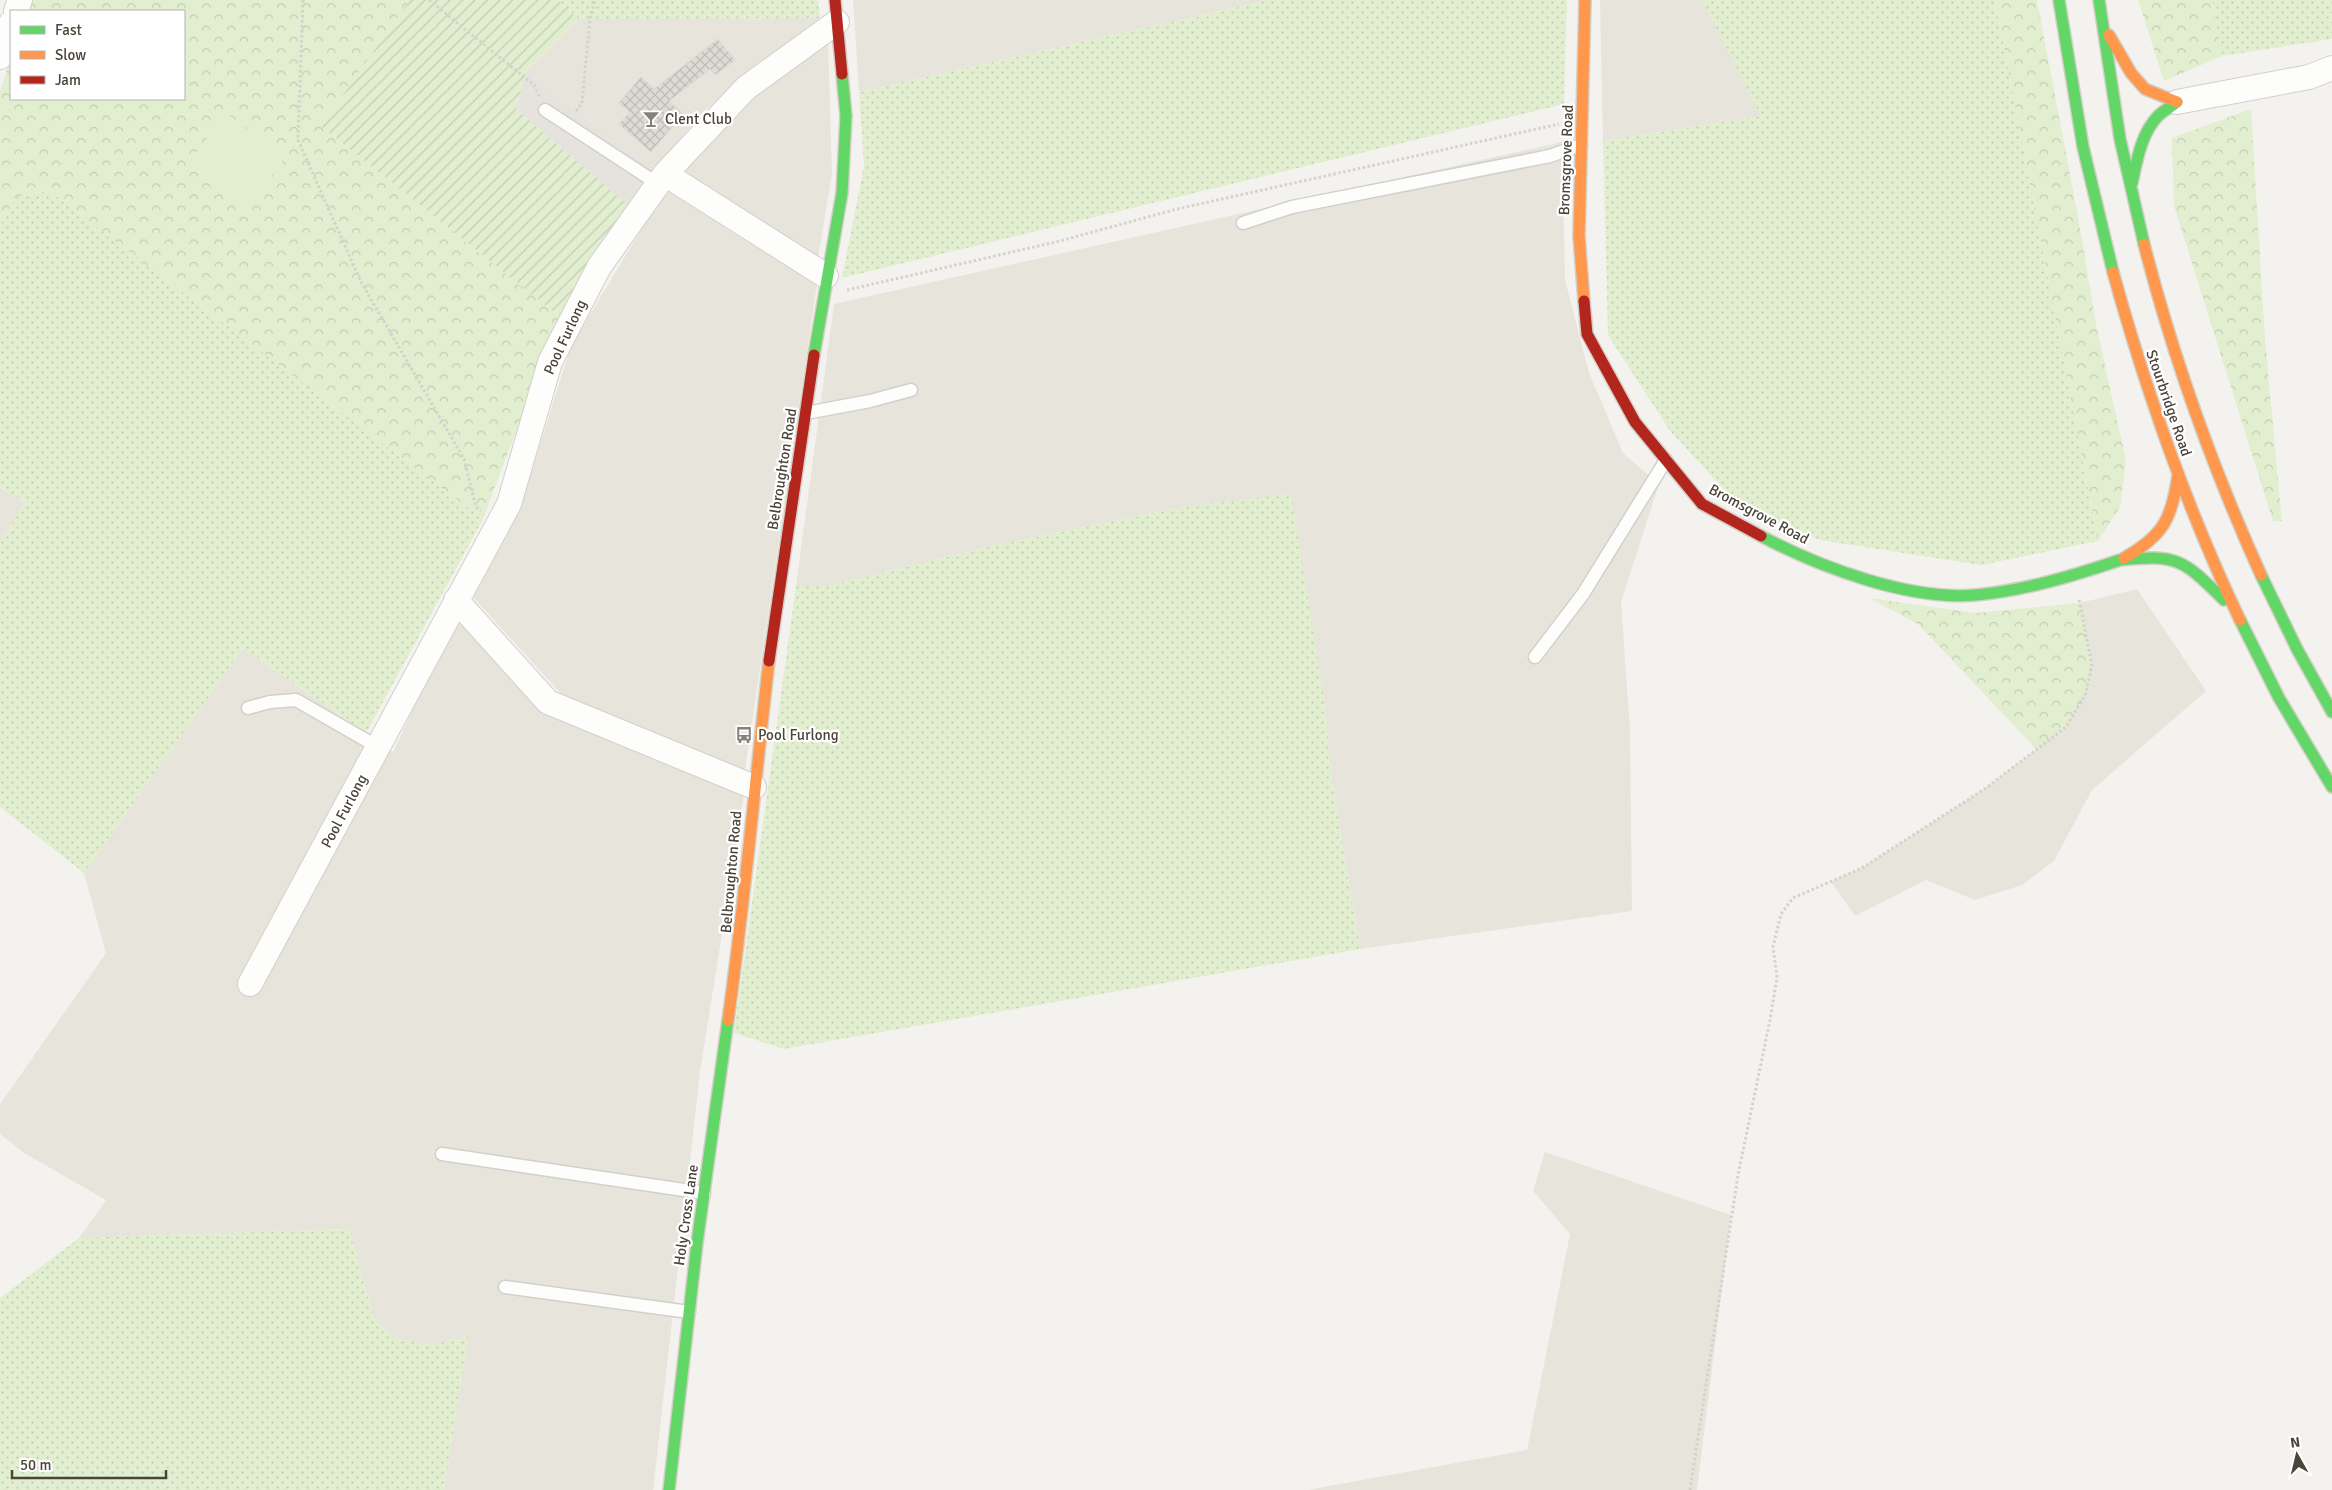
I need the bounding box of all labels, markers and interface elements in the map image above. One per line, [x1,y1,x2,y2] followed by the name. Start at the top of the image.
[10,10,185,100] legend
[55,21,82,39] text: Fast
[55,46,86,64] text: Slow
[55,71,81,89] text: Jam
[1555,104,1577,216] street label: Bromsgrove Road
[641,109,661,129] bar icon: Clent Club
[665,110,732,128] place label: Clent Club
[540,297,590,377] street label: Pool Furlong
[2142,347,2196,459] street label: Stourbridge Road
[764,407,800,531] street label: Belbroughton Road
[1706,480,1812,548] street label: Bromsgrove Road
[734,725,754,745] bus stop icon: Pool Furlong
[758,726,839,744] place label: Pool Furlong
[317,771,371,851] street label: Pool Furlong
[717,810,745,934] street label: Belbroughton Road
[670,1163,702,1267] street label: Holy Cross Lane
[2272,1430,2322,1480] north arrow
[2289,1434,2301,1452] text: N
[12,1448,166,1480] scale bar
[20,1456,51,1474] text: 50 m

